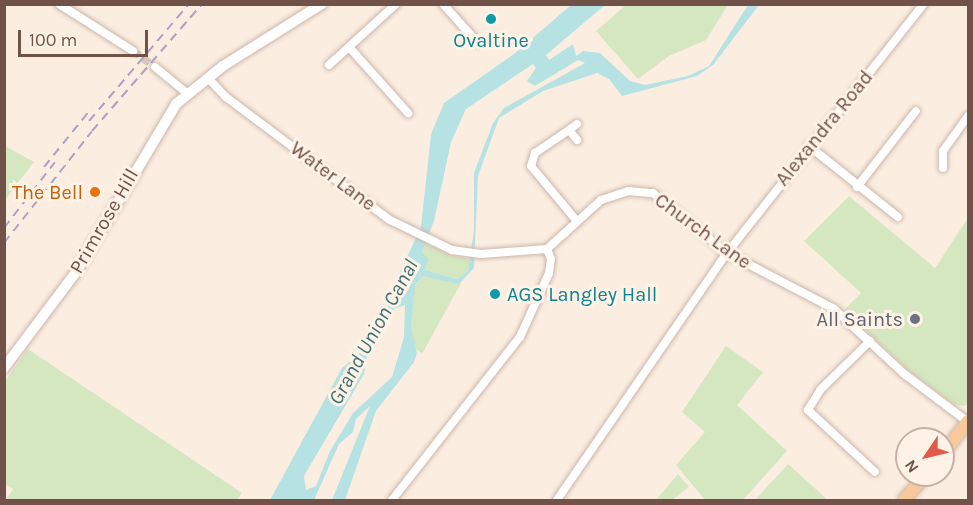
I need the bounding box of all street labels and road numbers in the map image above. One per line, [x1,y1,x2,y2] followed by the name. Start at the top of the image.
[770,65,878,191] street label: Alexandra Road
[286,136,380,216] street label: Water Lane
[64,164,144,278] street label: Primrose Hill
[650,188,756,274] street label: Church Lane

